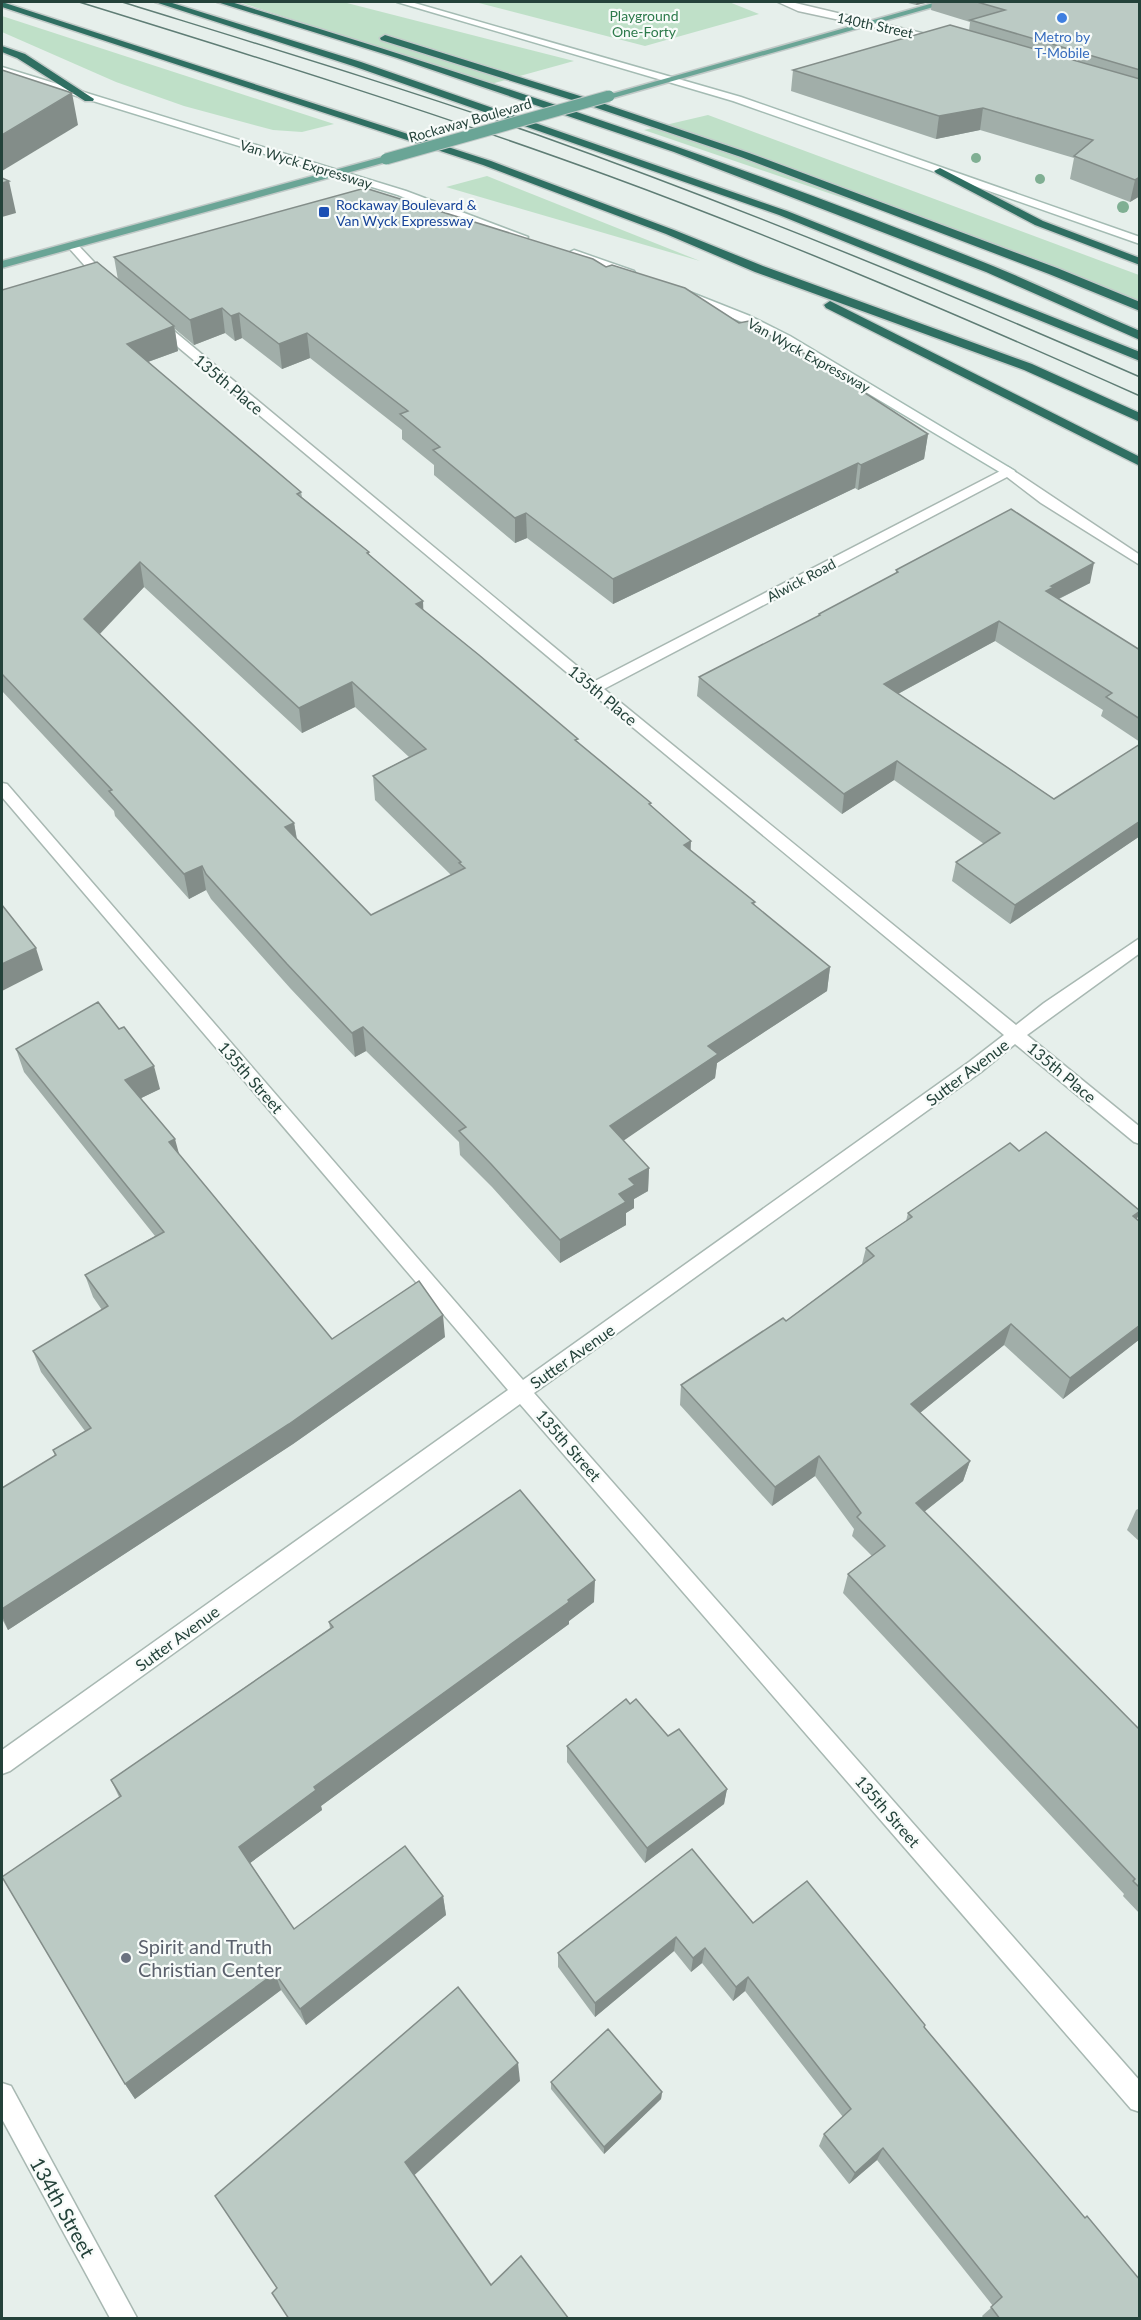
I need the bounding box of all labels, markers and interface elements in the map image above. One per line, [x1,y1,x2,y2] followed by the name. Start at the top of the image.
[609,7,679,40] park label: Playground One-Forty
[835,9,915,41] street label: 140th Street
[1055,11,1069,25] marker: Metro by T-Mobile
[1034,28,1091,61] place label: Metro by T-Mobile
[407,94,533,146] street label: Rockaway Boulevard
[238,136,375,192] street label: Van Wyck Expressway
[336,196,477,229] place label: Rockaway Boulevard & Van Wyck Expressway
[317,205,331,219] marker: Rockaway Boulevard & Van Wyck Expressway
[745,314,874,396] street label: Van Wyck Expressway
[191,350,267,418] street label: 135th Place
[764,555,838,605] street label: Alwick Road
[565,661,641,729] street label: 135th Place
[922,1035,1012,1109] street label: Sutter Avenue
[215,1037,287,1117] street label: 135th Street
[1024,1038,1100,1106] street label: 135th Place
[526,1320,618,1392] street label: Sutter Avenue
[533,1405,605,1485] street label: 135th Street
[131,1601,223,1675] street label: Sutter Avenue
[852,1771,924,1851] street label: 135th Street
[138,1934,282,1981] place label: Spirit and Truth Christian Center
[119,1951,133,1965] marker: Spirit and Truth Christian Center
[26,2153,100,2261] street label: 134th Street

